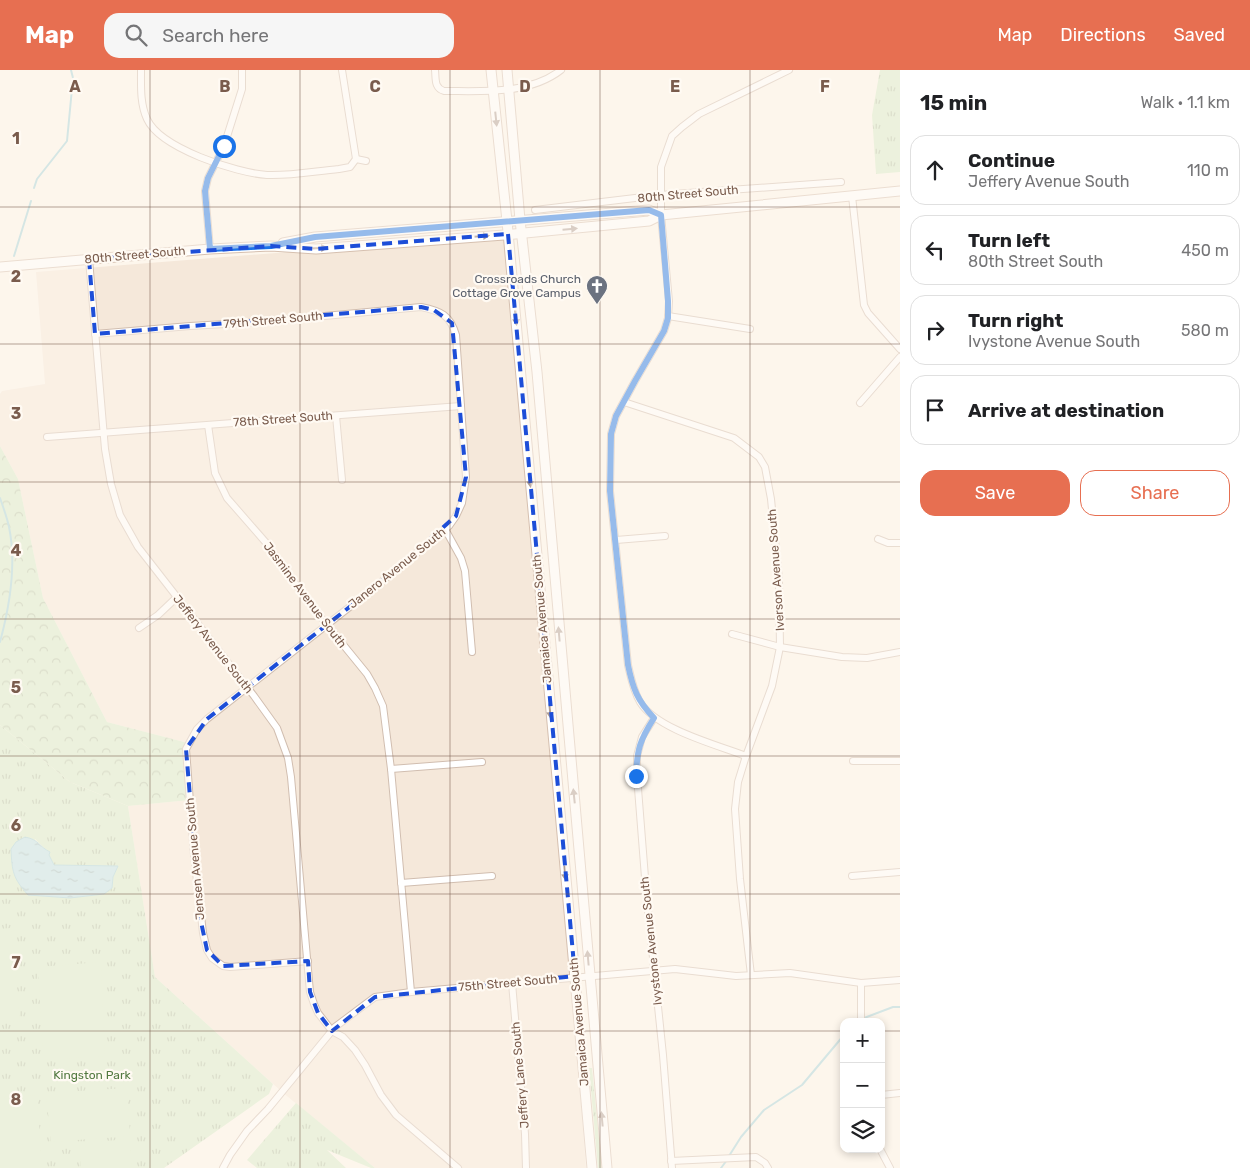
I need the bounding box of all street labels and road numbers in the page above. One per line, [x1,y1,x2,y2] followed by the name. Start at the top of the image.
[637,183,739,205] street label: 80th Street South
[84,244,186,266] street label: 80th Street South
[223,309,323,331] street label: 79th Street South
[233,409,333,429] street label: 78th Street South
[765,508,787,632] street label: Iverson Avenue South
[346,525,448,611] street label: Janero Avenue South
[261,539,349,651] street label: Jasmine Avenue South
[529,554,555,684] street label: Jamaica Avenue South
[170,592,256,696] street label: Jeffery Avenue South
[183,797,207,921] street label: Jensen Avenue South
[637,876,665,1006] street label: Ivystone Avenue South
[566,957,592,1087] street label: Jamaica Avenue South
[458,972,558,994] street label: 75th Street South
[508,1021,532,1129] street label: Jeffery Lane South

